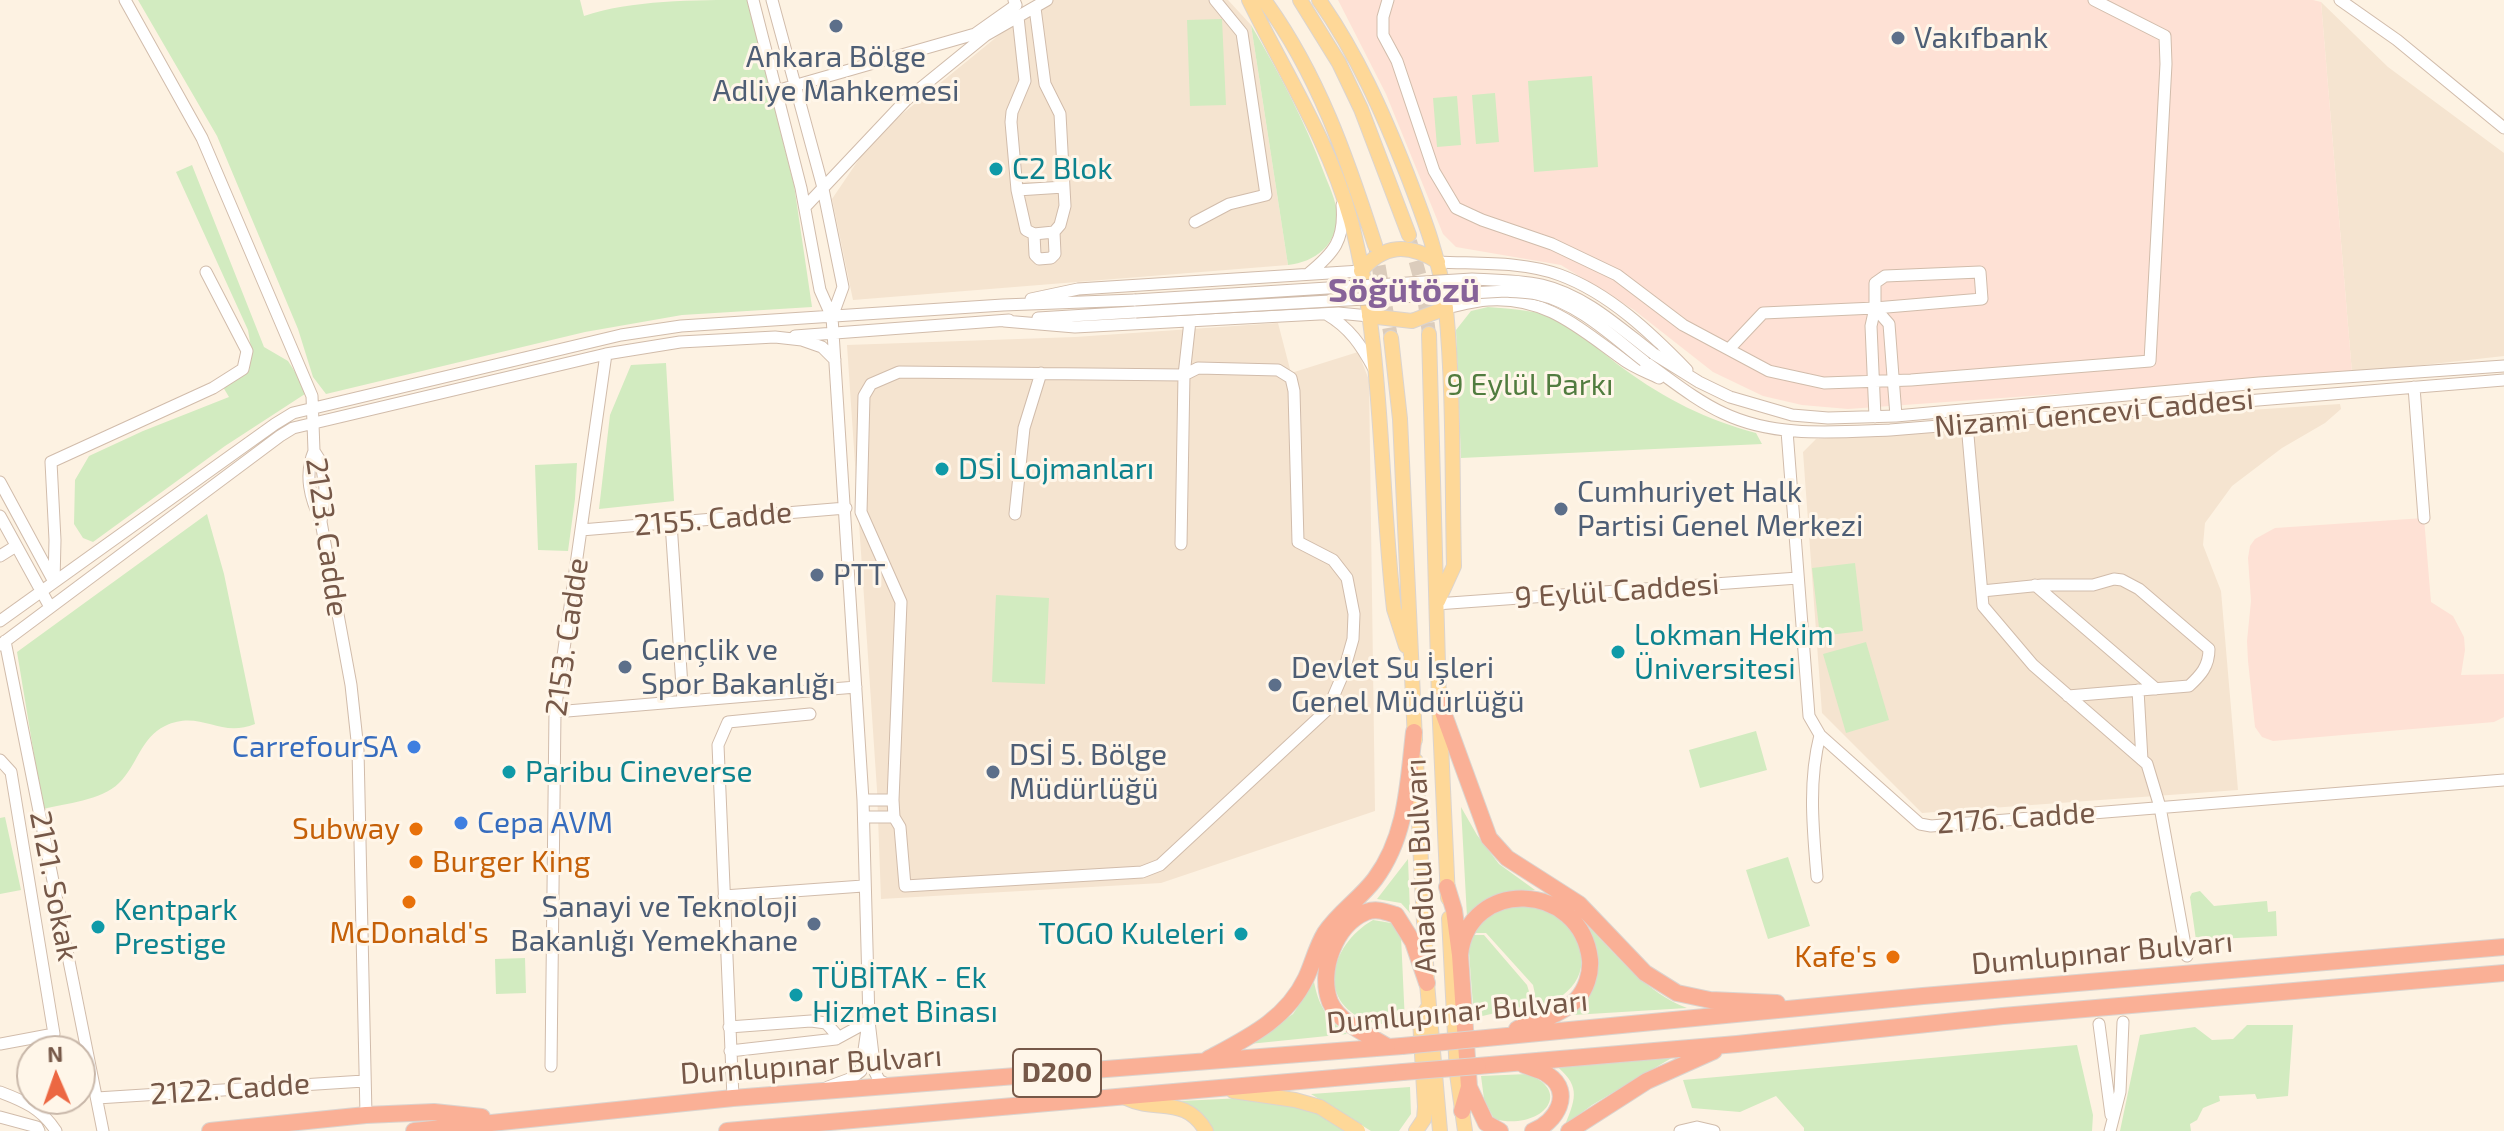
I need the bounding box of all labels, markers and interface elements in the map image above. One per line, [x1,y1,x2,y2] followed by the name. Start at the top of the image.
[827,17,845,35] marker: Ankara Bölge Adliye Mahkemesi
[1914,20,2048,56] place label: Vakıfbank
[1889,29,1907,47] marker: Vakıfbank
[713,39,959,110] place label: Ankara Bölge Adliye Mahkemesi
[1012,151,1112,187] place label: C2 Blok
[987,160,1005,178] marker: C2 Blok
[1328,271,1480,311] district label: Söğütözü
[1447,367,1613,403] park label: 9 Eylül Parkı
[1933,381,2255,445] street label: Nizami Gencevi Caddesi
[958,451,1154,487] place label: DSİ Lojmanları
[298,455,356,619] street label: 2123. Cadde
[933,460,951,478] marker: DSİ Lojmanları
[1577,474,1864,544] place label: Cumhuriyet Halk Partisi Genel Merkezi
[632,494,794,544] street label: 2155. Cadde
[1552,500,1570,518] marker: Cumhuriyet Halk Partisi Genel Merkezi
[538,556,596,718] street label: 2153. Cadde
[833,557,886,593] place label: PTT
[808,566,826,584] marker: PTT
[1514,566,1720,616] street label: 9 Eylül Caddesi
[1634,617,1834,688] place label: Lokman Hekim Üniversitesi
[641,632,836,702] place label: Gençlik ve Spor Bakanlığı
[1609,643,1627,661] marker: Lokman Hekim Üniversitesi
[1291,650,1525,720] place label: Devlet Su İşleri Genel Müdürlüğü
[616,658,634,676] marker: Gençlik ve Spor Bakanlığı
[1266,676,1284,694] marker: Devlet Su İşleri Genel Müdürlüğü
[232,729,398,765] place label: CarrefourSA
[1009,737,1167,808] place label: DSİ 5. Bölge Müdürlüğü
[405,738,423,756] marker: CarrefourSA
[525,754,753,790] place label: Paribu Cineverse
[1397,758,1445,974] street label: Anadolu Bulvarı
[500,763,518,781] marker: Paribu Cineverse
[984,763,1002,781] marker: DSİ 5. Bölge Müdürlüğü
[1935,795,2097,841] street label: 2176. Cadde
[477,805,613,841] place label: Cepa AVM
[22,808,86,964] street label: 2121. Sokak
[292,811,400,847] place label: Subway
[452,814,470,832] marker: Cepa AVM
[407,820,425,838] marker: Subway
[432,844,590,880] place label: Burger King
[407,853,425,871] marker: Burger King
[510,889,798,960] place label: Sanayi ve Teknoloji Bakanlığı Yemekhane
[114,892,237,962] place label: Kentpark Prestige
[400,893,418,911] marker: McDonald's
[329,915,489,951] place label: McDonald's
[805,915,823,933] marker: Sanayi ve Teknoloji Bakanlığı Yemekhane
[1038,916,1225,952] place label: TOGO Kuleleri
[89,918,107,936] marker: Kentpark Prestige
[1970,924,2234,982] street label: Dumlupınar Bulvarı
[1232,925,1250,943] marker: TOGO Kuleleri
[1794,939,1877,975] place label: Kafe's
[1884,948,1902,966] marker: Kafe's
[812,960,998,1030] place label: TÜBİTAK - Ek Hizmet Binası
[1325,983,1589,1041] street label: Dumlupınar Bulvarı
[787,986,805,1004] marker: TÜBİTAK - Ek Hizmet Binası
[16,1035,96,1115] north arrow
[679,1038,943,1092] street label: Dumlupınar Bulvarı
[47,1040,64,1066] text: N
[1013,1049,1101,1097] road number: D200
[149,1065,311,1113] street label: 2122. Cadde

